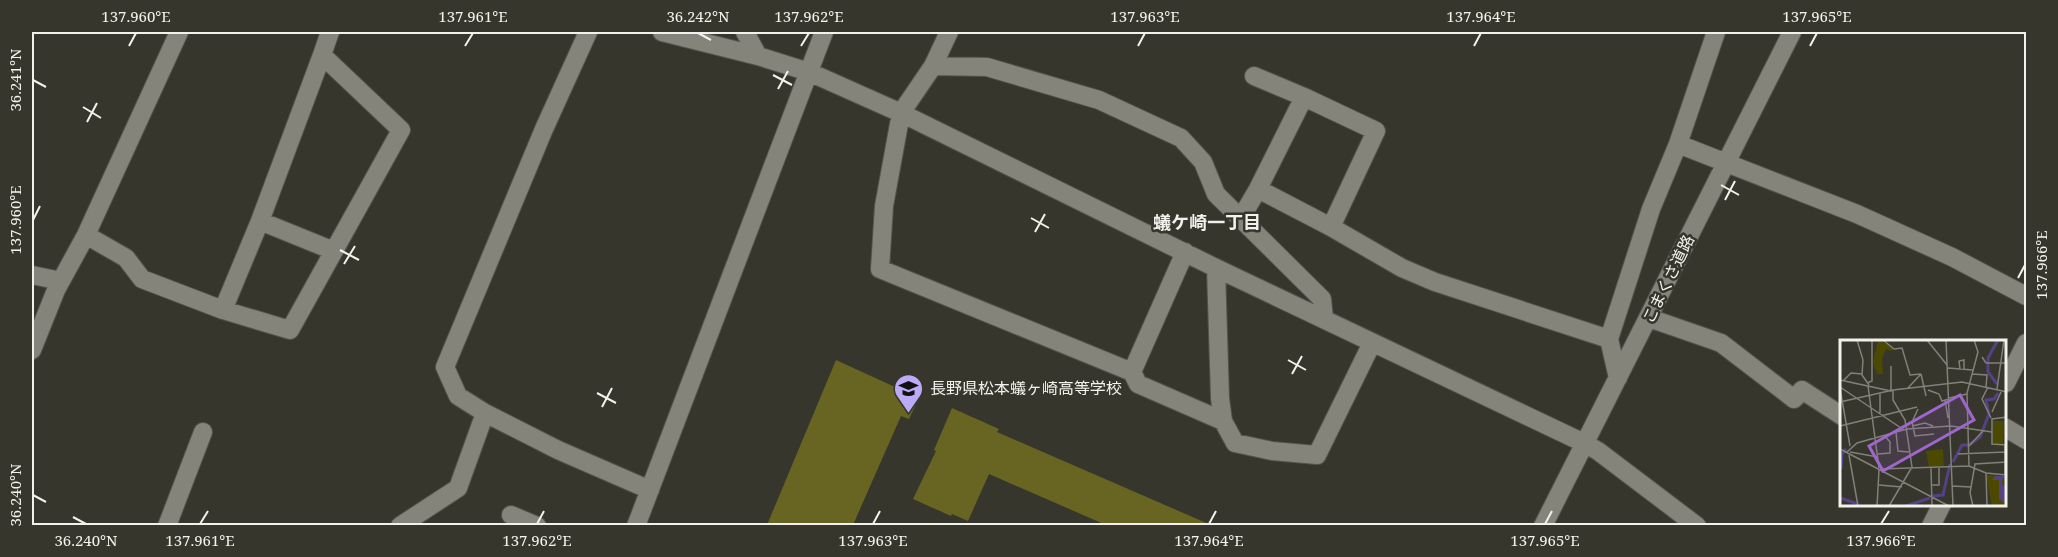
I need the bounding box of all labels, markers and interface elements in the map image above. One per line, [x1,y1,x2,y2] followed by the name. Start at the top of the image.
[101,6,171,26] text: 137.960°E
[438,6,508,26] text: 137.961°E
[666,6,730,26] text: 36.242°N
[774,6,844,26] text: 137.962°E
[1110,6,1180,26] text: 137.963°E
[1446,6,1516,26] text: 137.964°E
[1782,6,1852,26] text: 137.965°E
[5,48,25,112] text: 36.241°N
[5,185,25,255] text: 137.960°E
[1153,210,1261,234] district label: 蟻ケ崎一丁目
[2031,230,2051,300] text: 137.966°E
[1637,231,1699,327] street label: こまくさ道路
[1840,340,2007,506] inset map
[893,372,925,414] school or university icon: 長野県松本蟻ヶ崎高等学校
[930,377,1122,399] place label: 長野県松本蟻ヶ崎高等学校
[5,463,25,527] text: 36.240°N
[54,530,118,550] text: 36.240°N
[165,530,235,550] text: 137.961°E
[502,530,572,550] text: 137.962°E
[838,530,908,550] text: 137.963°E
[1174,530,1244,550] text: 137.964°E
[1510,530,1580,550] text: 137.965°E
[1846,530,1916,550] text: 137.966°E

